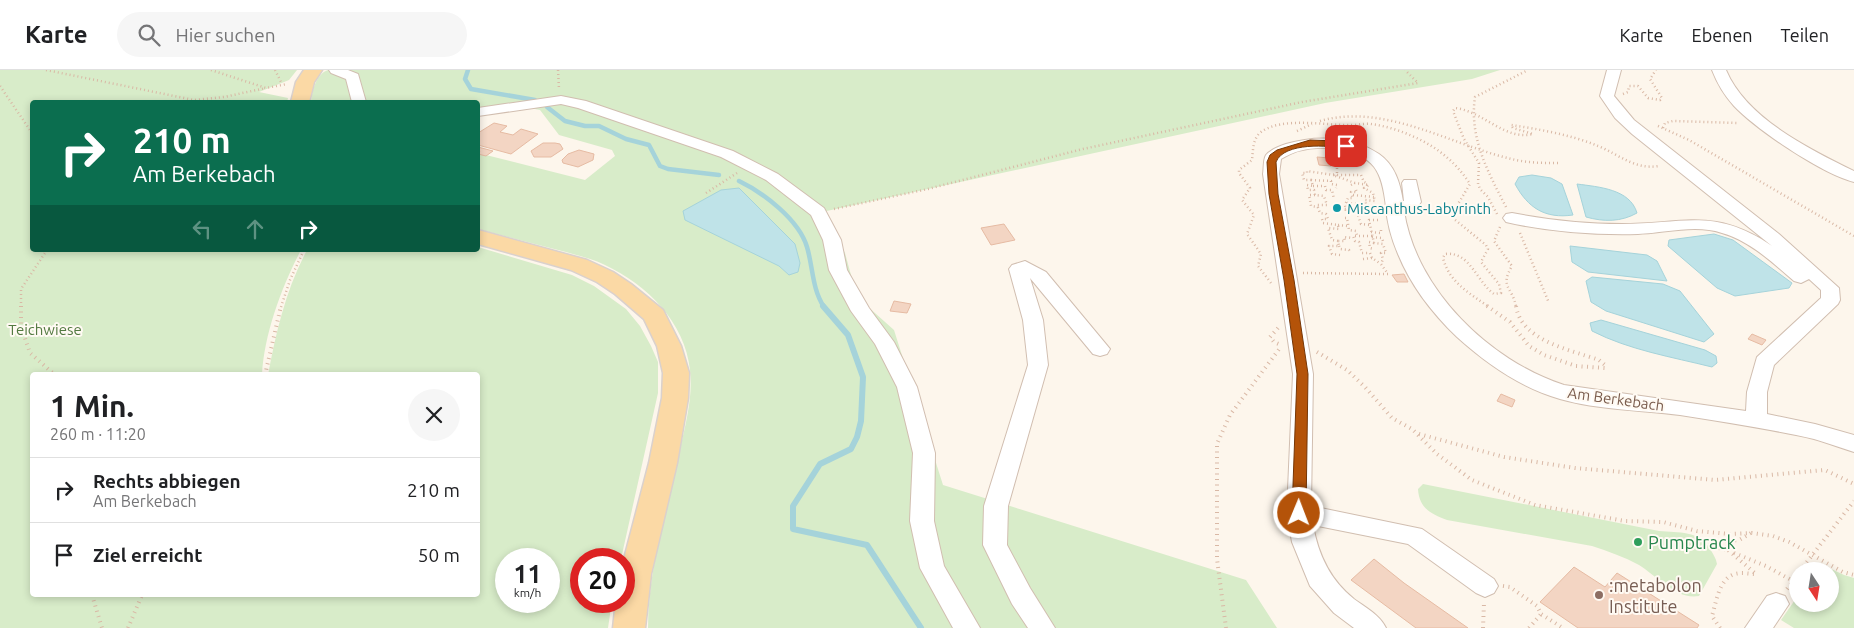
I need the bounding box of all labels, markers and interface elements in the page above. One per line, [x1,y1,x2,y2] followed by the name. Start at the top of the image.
[117,12,467,57] search box
[25,21,87,48] text: Karte
[135,21,163,49] icon: search
[175,24,276,46] text: Hier suchen
[1620,25,1664,45] text: Karte
[1692,25,1753,45] text: Ebenen
[1781,25,1829,45] text: Teilen
[50,120,115,185] icon: right
[133,120,231,160] text: 210 m
[1325,125,1367,167] pin
[1332,132,1360,160] icon: arrive
[133,161,276,186] text: Am Berkebach
[1347,200,1491,217] place label: Miscanthus-Labyrinth
[1331,202,1343,214] marker: Miscanthus-Labyrinth
[188,215,216,243] icon: left
[241,215,269,243] icon: ahead
[294,215,322,243] icon: right
[8,321,82,338] park label: Teichwiese
[1567,384,1665,414] street label: Am Berkebach
[50,389,134,423] text: 1 Min.
[408,389,460,441] button: close
[50,425,146,443] text: 260 m · 11:20
[93,470,241,492] text: Rechts abbiegen
[50,476,78,504] icon: right
[407,479,460,501] text: 210 m
[1272,486,1324,538] position arrow
[93,492,197,510] text: Am Berkebach
[1648,532,1736,552] place label: Pumptrack
[1632,536,1644,548] marker: Pumptrack
[50,541,78,569] icon: arrive
[93,544,202,566] text: Ziel erreicht
[418,544,460,566] text: 50 m
[570,548,635,613] speed limit sign: 20
[513,560,542,588] text: 11
[1789,562,1839,612] north arrow
[1789,562,1839,612] map controls
[1609,575,1702,616] place label: :metabolon Institute
[514,586,541,599] text: km/h
[1593,589,1605,601] marker: :metabolon Institute

